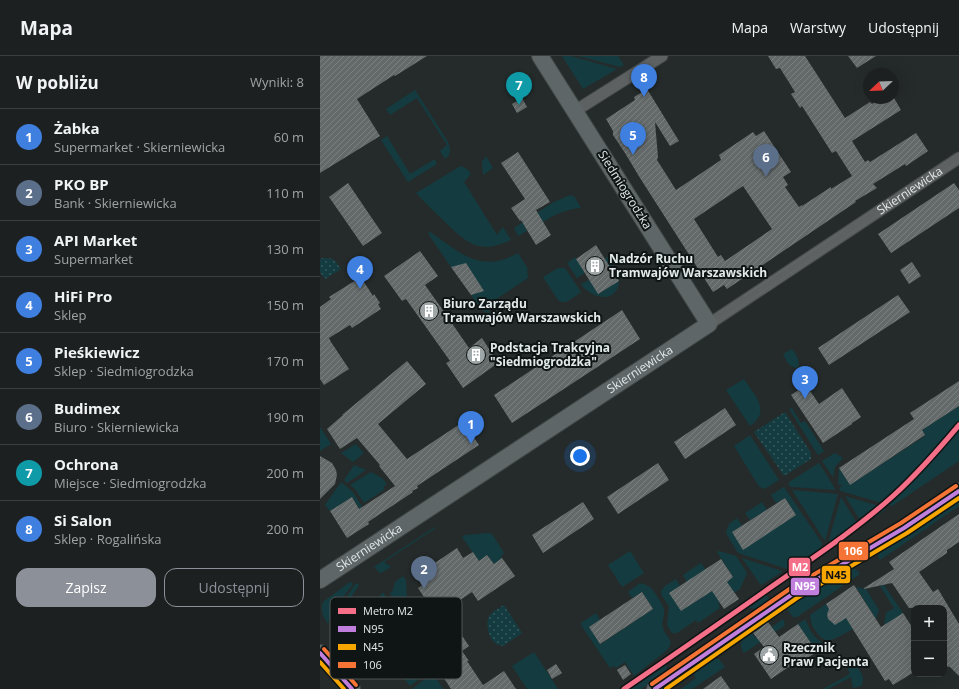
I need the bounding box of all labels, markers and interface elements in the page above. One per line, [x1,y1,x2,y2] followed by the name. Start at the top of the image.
[20,15,73,41] text: Mapa
[731,18,768,37] text: Mapa
[790,18,846,37] text: Warstwy
[868,18,939,37] text: Udostępnij
[631,64,657,97] pin: 8
[863,68,899,104] north arrow
[16,71,99,94] text: W pobliżu
[506,72,532,105] pin: 7
[250,73,304,91] text: Wyniki: 8
[54,118,100,138] text: Żabka
[620,122,646,155] pin: 5
[25,128,33,146] text: 1
[274,128,304,146] text: 60 m
[54,138,225,156] text: Supermarket · Skierniewicka
[753,144,779,177] pin: 6
[594,147,656,232] street label: Siedmiogrodzka
[873,162,946,218] street label: Skierniewicka
[54,174,109,194] text: PKO BP
[25,184,33,202] text: 2
[266,184,304,202] text: 110 m
[54,194,177,212] text: Bank · Skierniewicka
[54,230,137,250] text: API Market
[25,240,33,258] text: 3
[266,240,304,258] text: 130 m
[54,250,133,268] text: Supermarket
[609,250,767,281] place label: Nadzór Ruchu Tramwajów Warszawskich
[584,255,606,277] building icon: Nadzór Ruchu Tramwajów Warszawskich
[347,256,373,289] pin: 4
[54,286,112,306] text: HiFi Pro
[443,295,601,326] place label: Biuro Zarządu Tramwajów Warszawskich
[25,296,33,314] text: 4
[266,296,304,314] text: 150 m
[418,300,440,322] building icon: Biuro Zarządu Tramwajów Warszawskich
[54,306,87,324] text: Sklep
[490,339,610,370] place label: Podstacja Trakcyjna "Siedmiogrodzka"
[603,341,676,397] street label: Skierniewicka
[54,342,140,362] text: Pieśkiewicz
[465,344,487,366] building icon: Podstacja Trakcyjna "Siedmiogrodzka"
[25,352,33,370] text: 5
[266,352,304,370] text: 170 m
[54,362,194,380] text: Sklep · Siedmiogrodzka
[792,366,818,399] pin: 3
[54,398,120,418] text: Budimex
[25,408,33,426] text: 6
[266,408,304,426] text: 190 m
[458,411,484,444] pin: 1
[54,418,179,436] text: Biuro · Skierniewicka
[570,446,590,466] your location
[54,454,119,474] text: Ochrona
[25,464,33,482] text: 7
[266,464,304,482] text: 200 m
[54,474,207,492] text: Miejsce · Siedmiogrodzka
[54,510,112,530] text: Si Salon
[333,519,405,575] street label: Skierniewicka
[25,520,33,538] text: 8
[266,520,304,538] text: 200 m
[54,530,162,548] text: Sklep · Rogalińska
[838,541,869,561] line badge: 106
[844,543,862,558] text: 106
[411,556,437,589] pin: 2
[788,557,811,577] line badge: M2
[792,559,808,574] text: M2
[821,565,851,584] line badge: N45
[825,567,847,582] text: N45
[16,568,156,607] button: Zapisz
[164,568,304,607] button: Udostępnij
[790,577,820,596] line badge: N95
[794,578,816,593] text: N95
[330,597,462,679] legend
[363,603,413,618] text: Metro M2
[911,605,947,677] map controls
[911,605,947,641] button: +
[363,621,384,636] text: N95
[363,639,384,654] text: N45
[783,639,869,670] place label: Rzecznik Praw Pacjenta
[911,641,947,677] button: −
[758,644,780,666] public building icon: Rzecznik Praw Pacjenta
[363,657,382,672] text: 106

